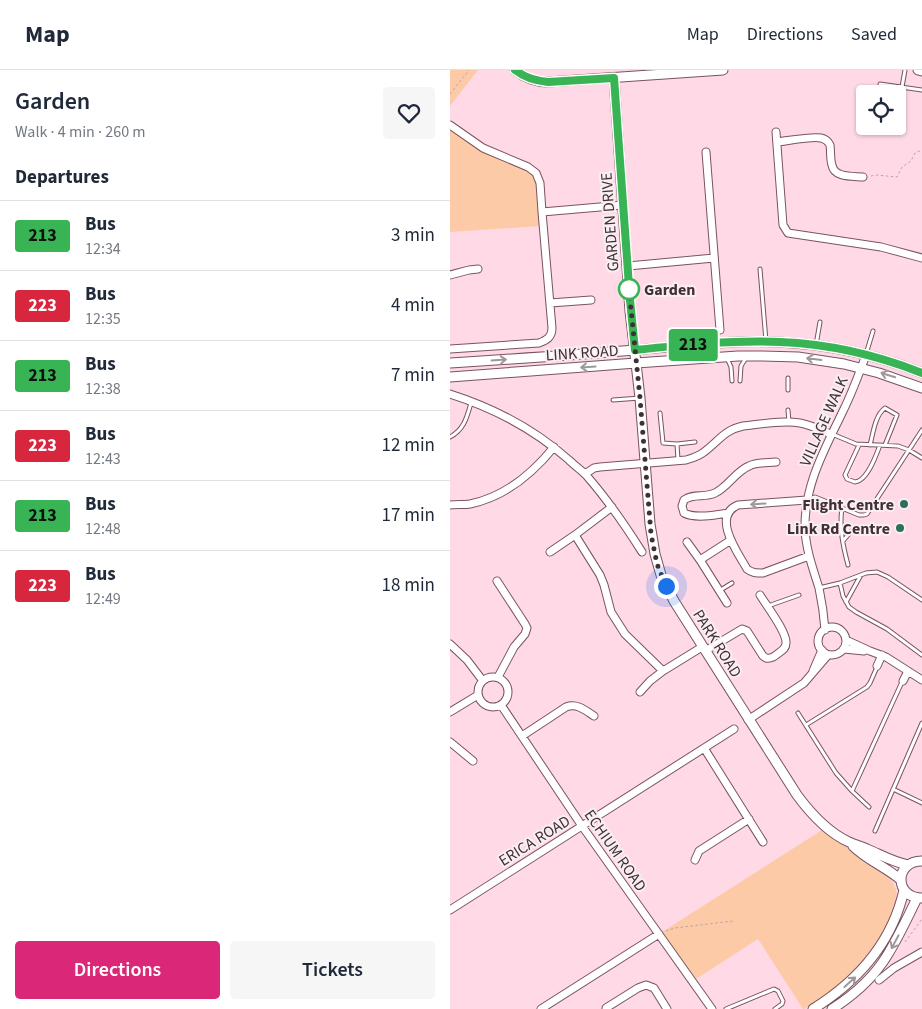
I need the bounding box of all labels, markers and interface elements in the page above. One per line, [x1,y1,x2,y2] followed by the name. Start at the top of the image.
[25,17,70,52] text: Map
[687,22,719,47] text: Map
[747,22,823,47] text: Directions
[851,22,897,47] text: Saved
[15,84,90,119] text: Garden
[856,85,906,135] map controls
[856,85,906,135] button: locate
[383,87,435,139] button: heart
[15,121,146,143] text: Walk · 4 min · 260 m
[15,164,109,191] text: Departures
[596,172,624,272] street label: GARDEN DRIVE
[85,211,116,238] text: Bus
[391,222,435,249] text: 3 min
[28,223,57,248] text: 213
[85,238,121,260] text: 12:34
[618,278,640,300] marker: Garden
[644,279,695,301] place label: Garden
[85,281,116,308] text: Bus
[391,292,435,319] text: 4 min
[28,293,57,318] text: 223
[85,308,121,330] text: 12:35
[664,329,722,361] line badge: 213
[679,332,707,357] text: 213
[545,339,619,367] street label: LINK ROAD
[85,351,116,378] text: Bus
[806,354,822,364] one-way arrow
[490,355,506,364] one-way arrow
[391,362,435,389] text: 7 min
[580,362,596,372] one-way arrow
[28,363,57,388] text: 213
[880,370,896,380] one-way arrow
[794,372,854,470] street label: VILLAGE WALK
[85,378,121,400] text: 12:38
[85,421,116,448] text: Bus
[381,432,435,459] text: 12 min
[28,433,57,458] text: 223
[85,448,121,470] text: 12:43
[85,491,116,518] text: Bus
[802,494,894,516] place label: Flight Centre
[898,498,910,510] marker: Flight Centre
[751,499,767,508] one-way arrow
[381,502,435,529] text: 17 min
[28,503,57,528] text: 213
[85,518,121,540] text: 12:48
[787,518,890,540] place label: Link Rd Centre
[894,522,906,534] marker: Link Rd Centre
[85,561,116,588] text: Bus
[381,572,435,599] text: 18 min
[28,573,57,598] text: 223
[654,574,679,599] your location
[85,588,121,610] text: 12:49
[688,605,747,682] street label: PARK ROAD
[579,805,652,896] street label: ECHIUM ROAD
[494,810,575,872] street label: ERICA ROAD
[890,934,900,949] one-way arrow
[15,941,220,999] button: Directions
[230,941,435,999] button: Tickets
[843,976,856,987] one-way arrow

